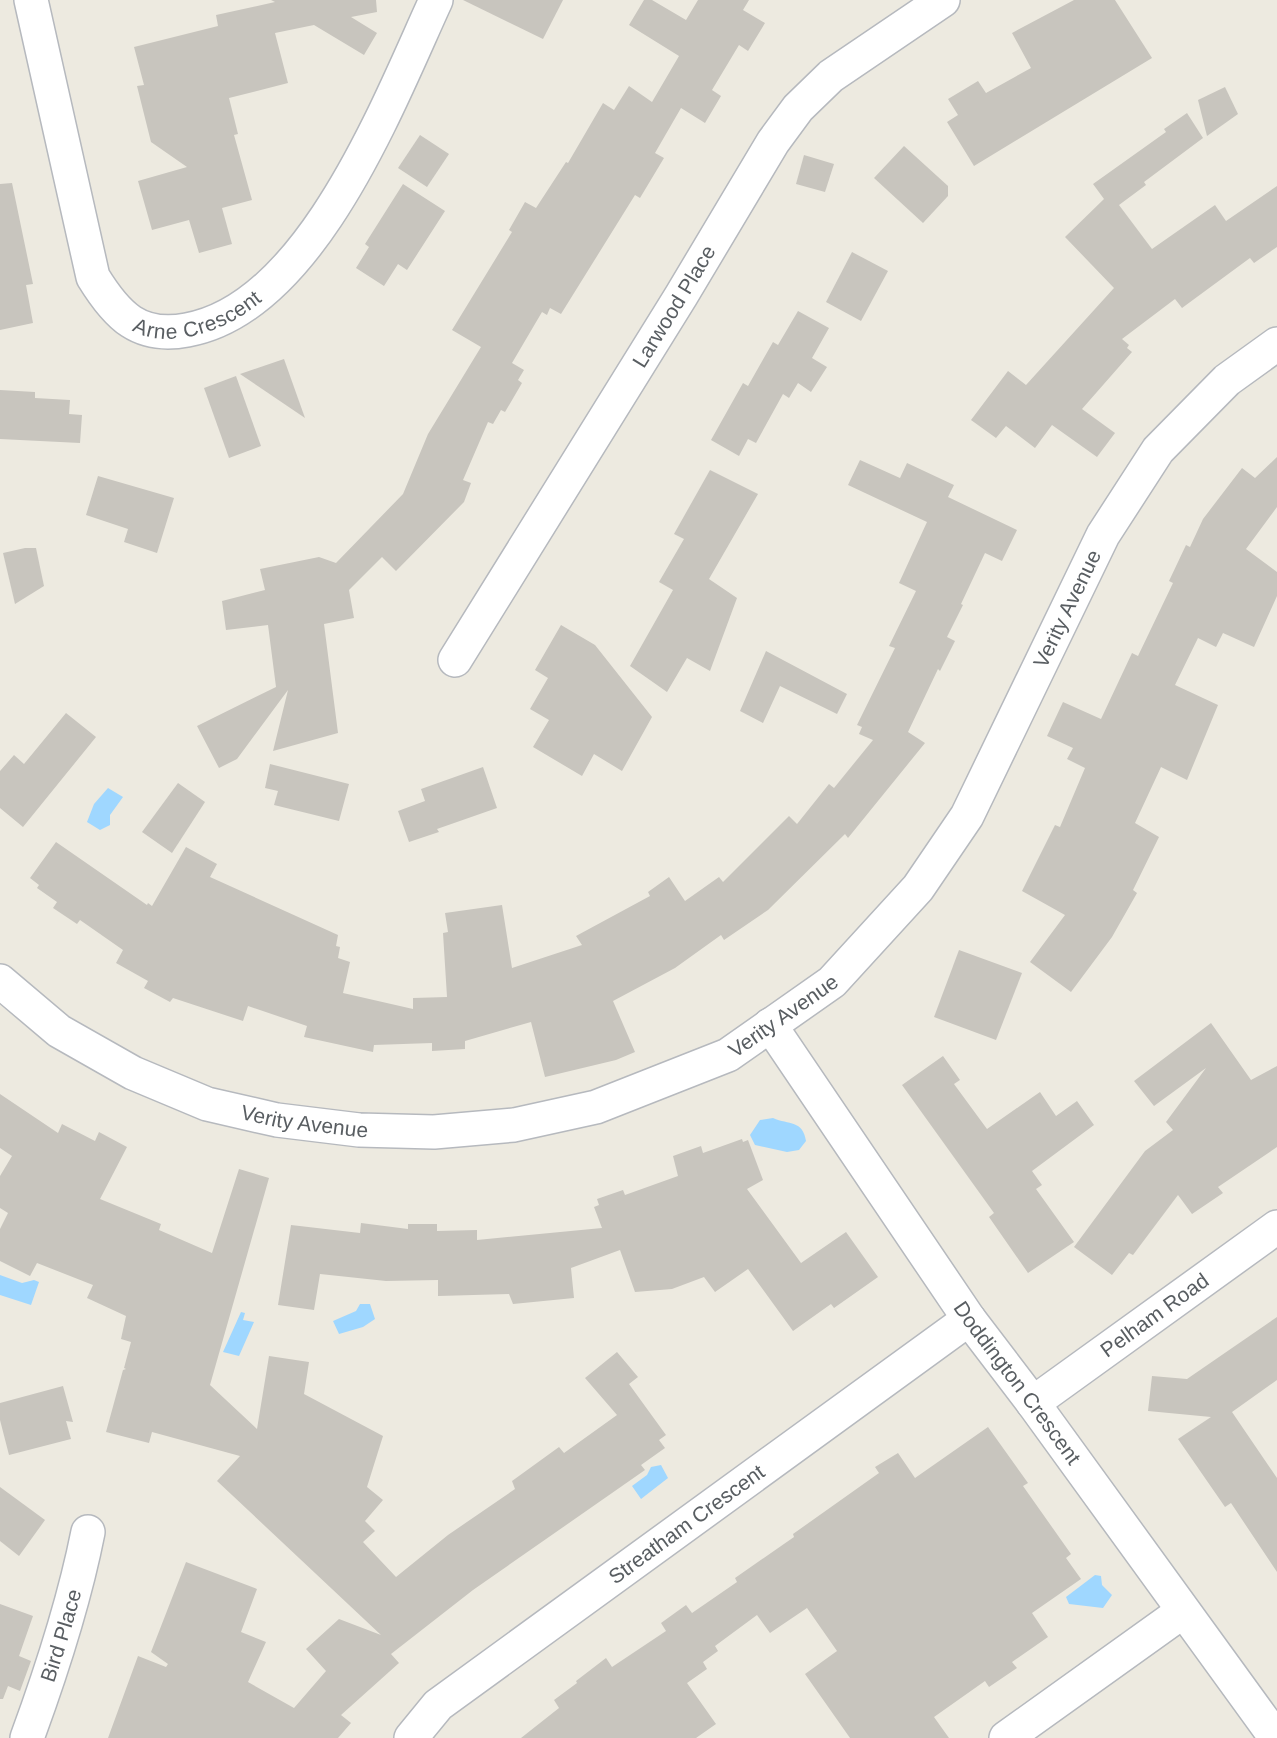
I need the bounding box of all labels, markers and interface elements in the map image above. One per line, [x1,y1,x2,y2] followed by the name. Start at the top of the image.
[628,241,720,371] street label: Larwood Place
[130,286,265,343] street label: Arne Crescent
[1029,546,1105,671] street label: Verity Avenue
[724,969,842,1062] street label: Verity Avenue
[239,1100,368,1141] street label: Verity Avenue
[1096,1268,1213,1361] street label: Pelham Road
[949,1297,1086,1469] street label: Doddington Crescent
[604,1460,769,1588] street label: Streatham Crescent
[36,1587,85,1685] street label: Bird Place

